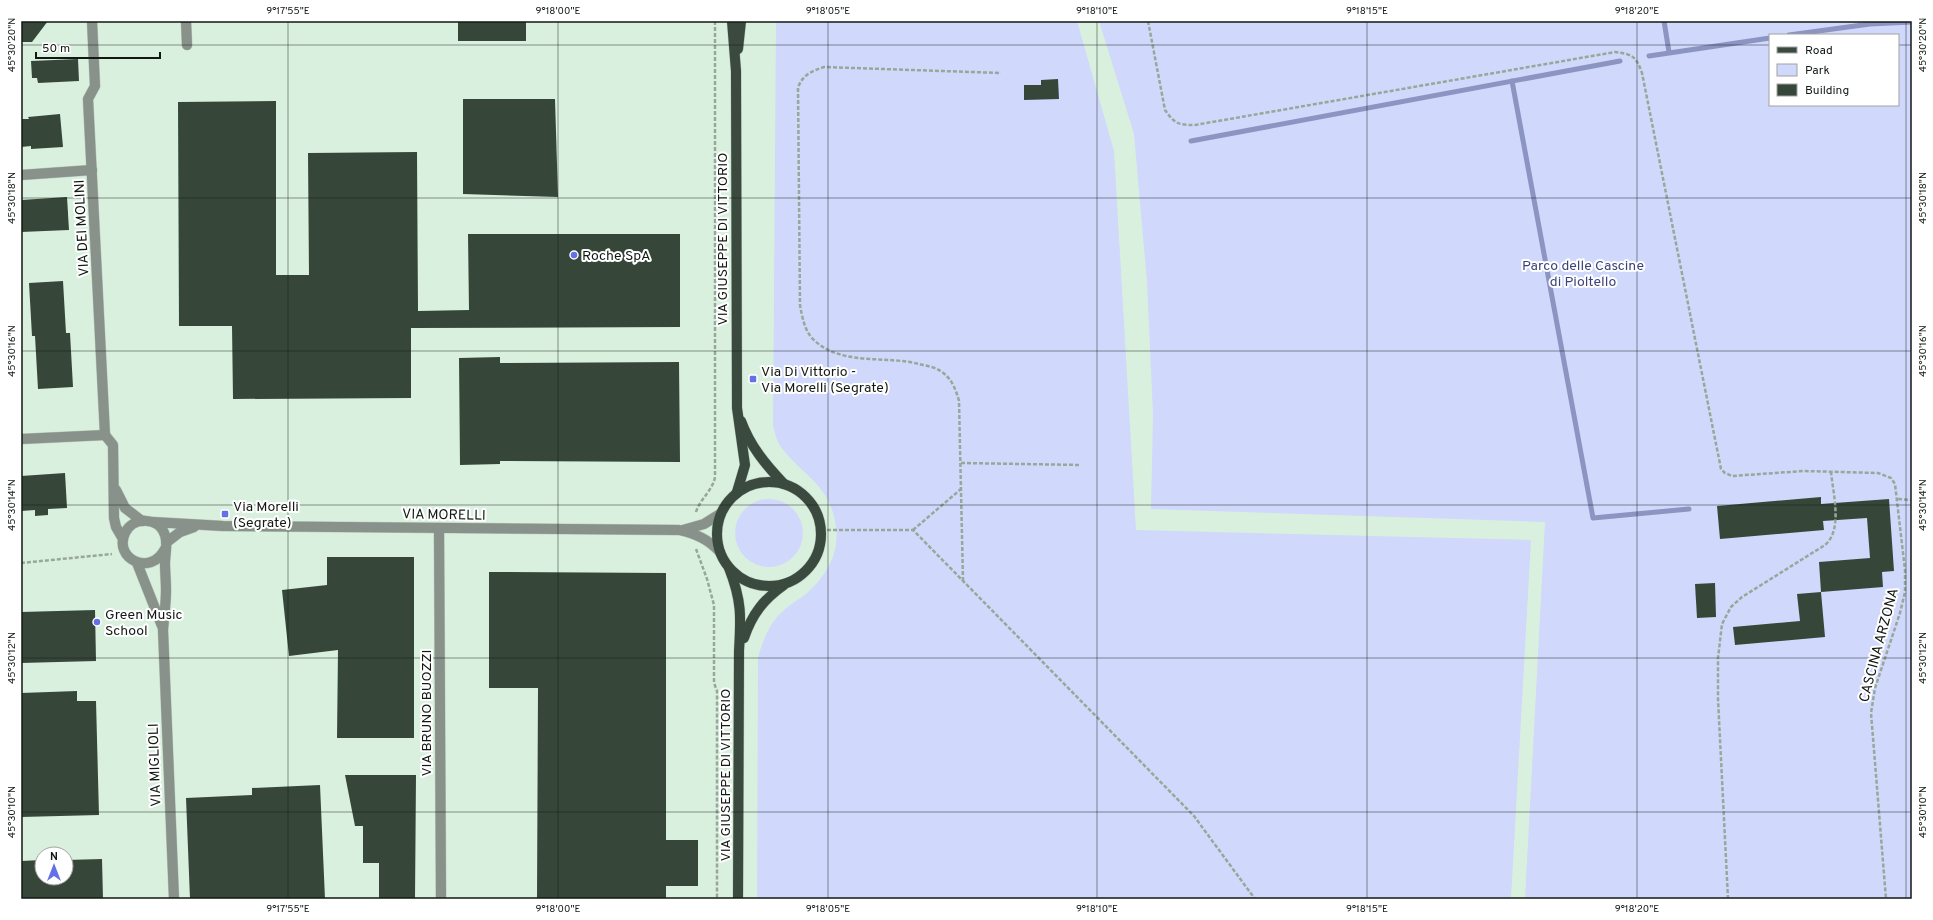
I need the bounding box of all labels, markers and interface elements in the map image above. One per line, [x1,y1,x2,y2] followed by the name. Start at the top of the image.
[266,5,310,18] text: 9°17'55"E
[536,5,580,18] text: 9°18'00"E
[806,5,850,18] text: 9°18'05"E
[1076,5,1118,18] text: 9°18'10"E
[1346,5,1388,18] text: 9°18'15"E
[1615,5,1659,18] text: 9°18'20"E
[6,18,19,72] text: 45°30'20"N
[1917,18,1930,72] text: 45°30'20"N
[36,34,160,60] scale bar
[1769,34,1899,106] legend
[42,41,70,57] text: 50 m
[1805,43,1833,59] text: Road
[1805,63,1830,79] text: Park
[1805,83,1849,99] text: Building
[715,153,732,325] street label: VIA GIUSEPPE DI VITTORIO
[6,172,19,224] text: 45°30'18"N
[1917,172,1930,224] text: 45°30'18"N
[71,179,94,277] street label: VIA DEI MOLINI
[582,248,651,265] place label: Roche SpA
[569,250,579,260] marker: Roche SpA
[1522,258,1644,291] park label: Parco delle Cascine di Pioltello
[6,325,19,377] text: 45°30'16"N
[1917,325,1930,377] text: 45°30'16"N
[761,364,889,397] place label: Via Di Vittorio - Via Morelli (Segrate)
[748,374,758,384] marker: Via Di Vittorio - Via Morelli (Segrate)
[6,479,19,531] text: 45°30'14"N
[1917,479,1930,531] text: 45°30'14"N
[233,499,299,532] place label: Via Morelli (Segrate)
[402,506,486,525] street label: VIA MORELLI
[220,509,230,519] marker: Via Morelli (Segrate)
[1856,587,1903,704] street label: CASCINA ARZONA
[105,607,183,640] place label: Green Music School
[92,617,102,627] marker: Green Music School
[6,632,19,684] text: 45°30'12"N
[1917,632,1930,684] text: 45°30'12"N
[419,649,436,777] street label: VIA BRUNO BUOZZI
[718,689,735,861] street label: VIA GIUSEPPE DI VITTORIO
[146,723,165,807] street label: VIA MIGLIOLI
[6,786,19,838] text: 45°30'10"N
[1917,786,1930,838] text: 45°30'10"N
[34,846,74,886] north arrow
[50,850,58,864] text: N
[266,903,310,916] text: 9°17'55"E
[536,903,580,916] text: 9°18'00"E
[806,903,850,916] text: 9°18'05"E
[1076,903,1118,916] text: 9°18'10"E
[1346,903,1388,916] text: 9°18'15"E
[1615,903,1659,916] text: 9°18'20"E

